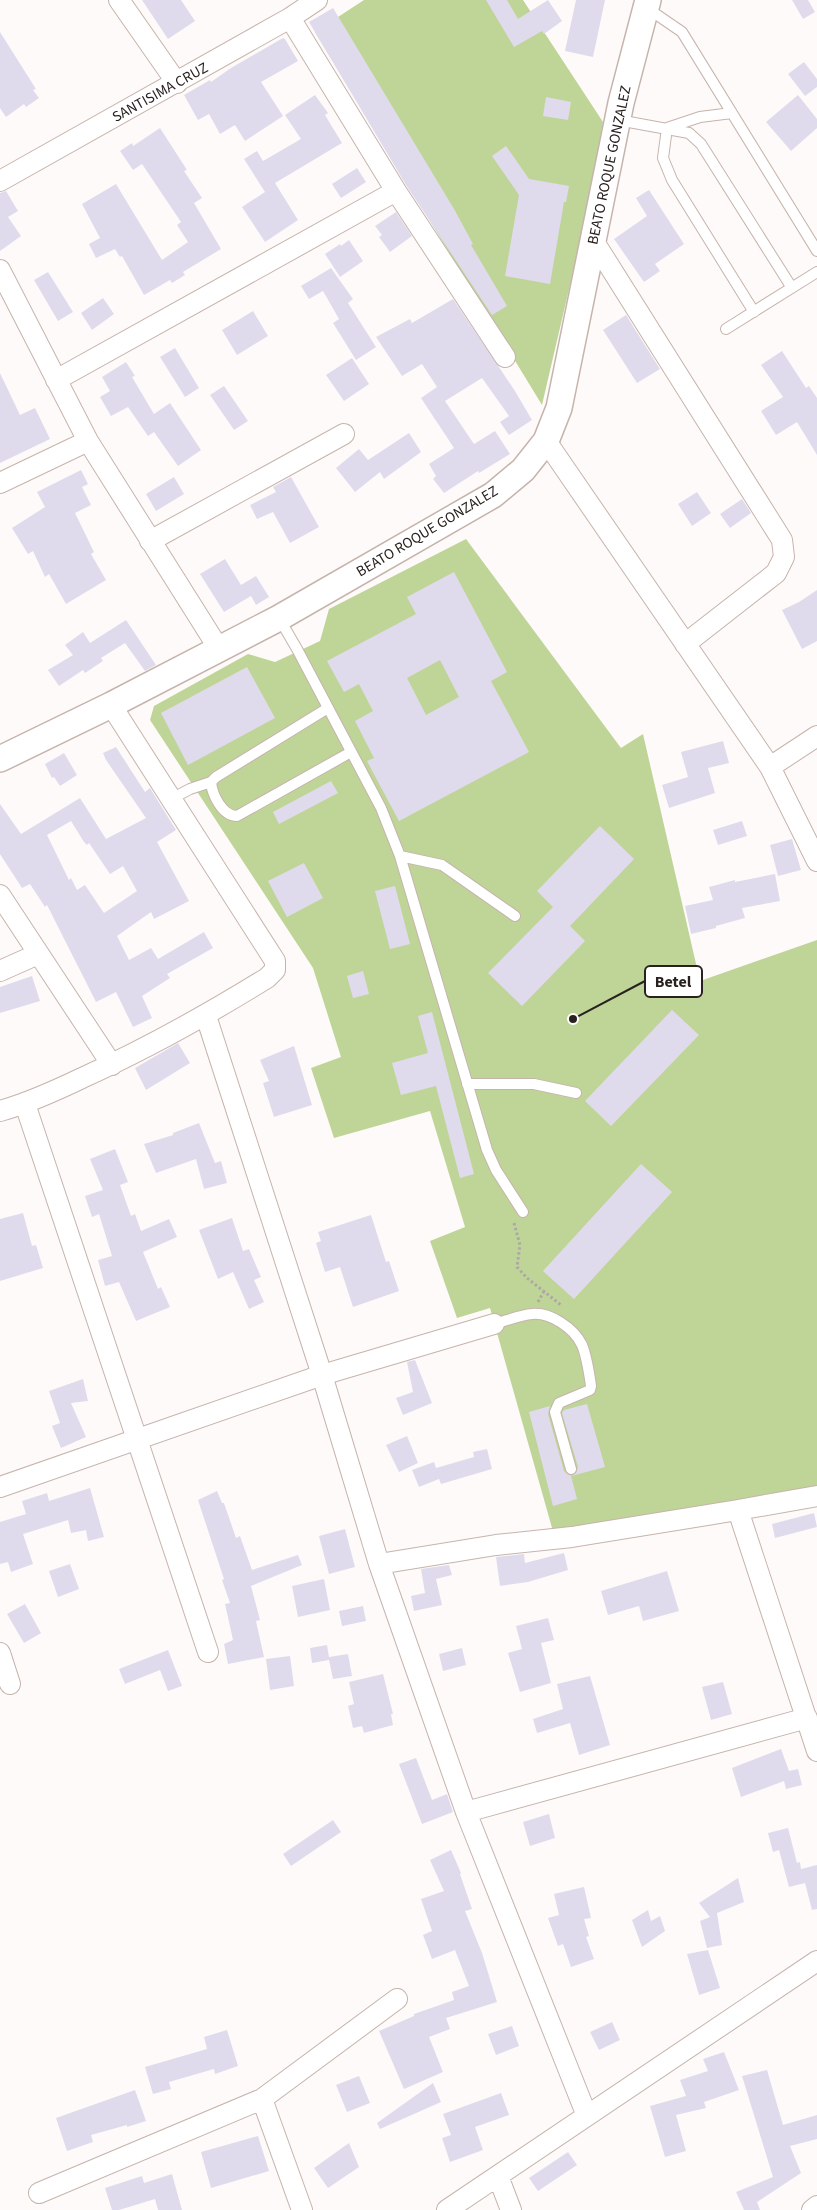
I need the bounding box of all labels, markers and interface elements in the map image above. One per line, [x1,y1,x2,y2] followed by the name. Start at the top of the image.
[108,57,212,127] street label: SANTISIMA CRUZ
[582,84,637,247] street label: BEATO ROQUE GONZALEZ
[352,481,502,582] street label: BEATO ROQUE GONZALEZ
[645,966,702,997] callout: Betel
[655,971,692,993] text: Betel

